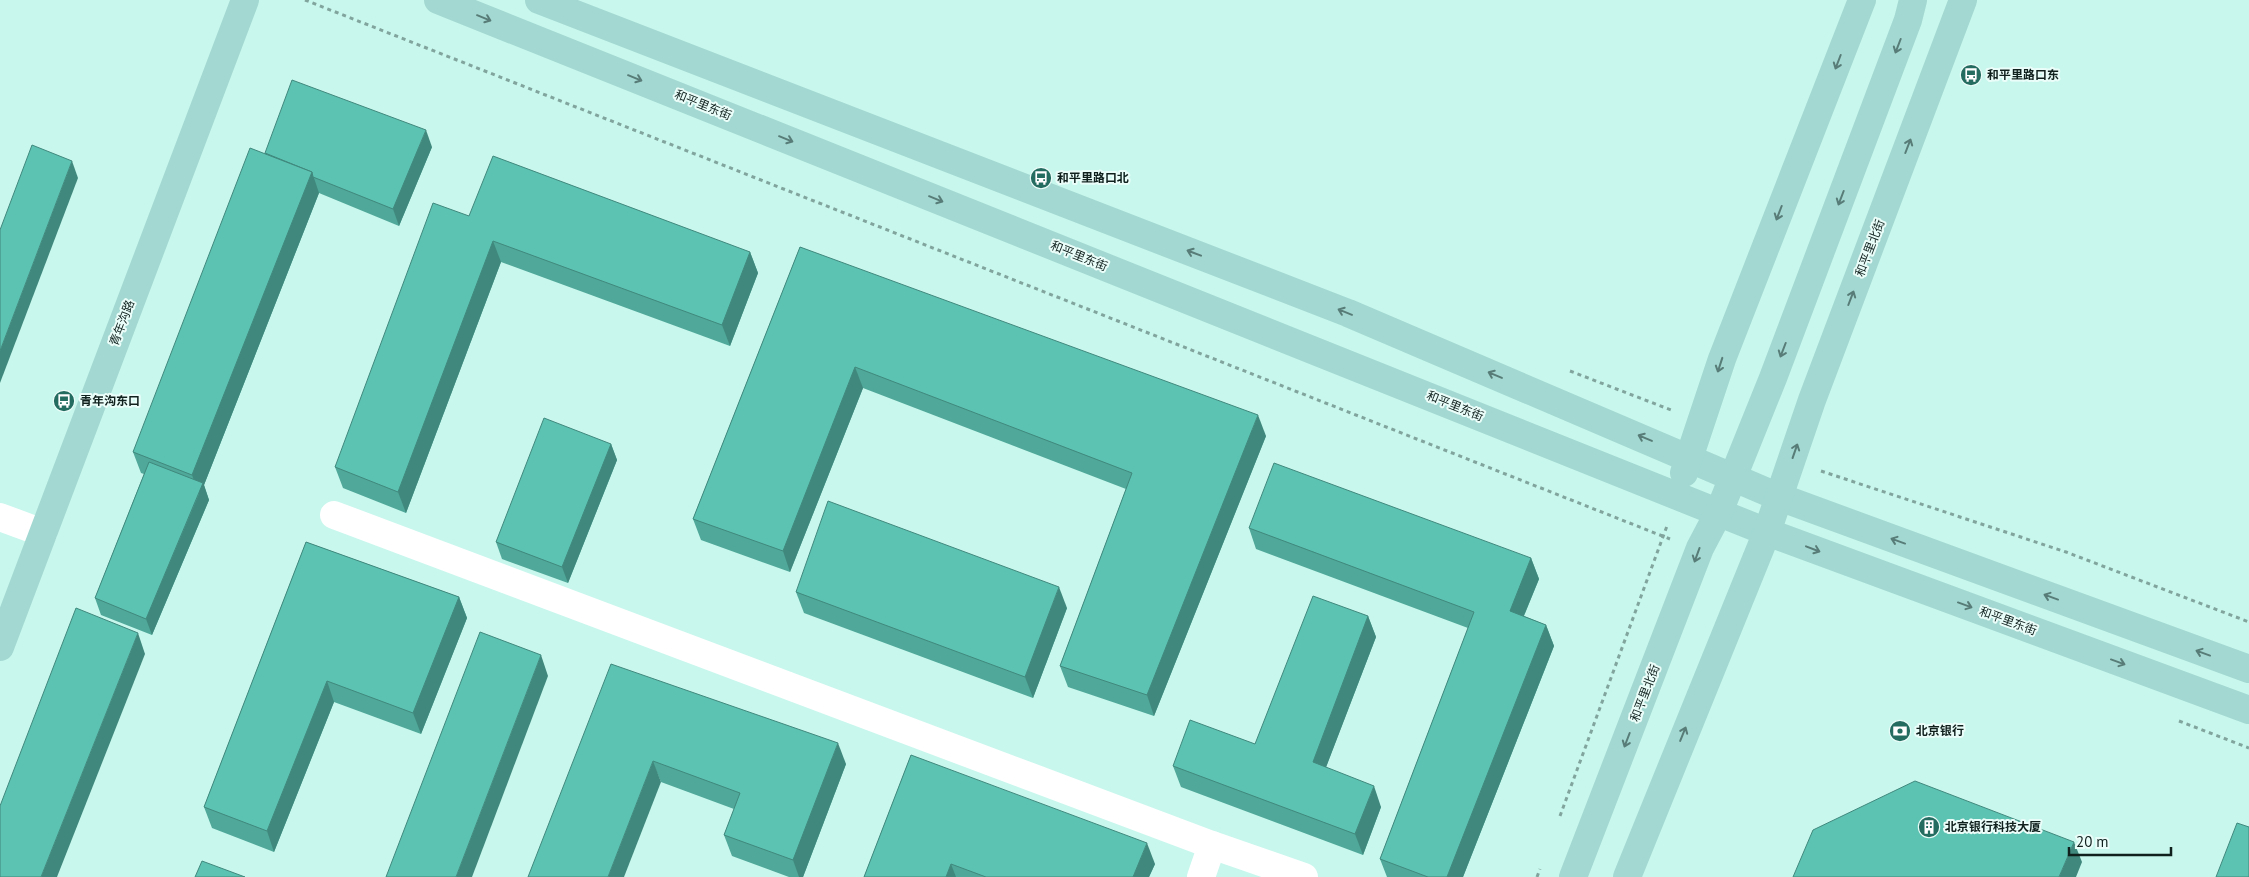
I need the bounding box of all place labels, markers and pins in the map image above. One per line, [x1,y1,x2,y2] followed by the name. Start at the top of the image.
[1959,63,1983,87] bus stop icon: 和平里路口东
[1987,67,2059,82] place label: 和平里路口东
[1029,166,1053,190] bus stop icon: 和平里路口北
[1057,170,1129,185] place label: 和平里路口北
[52,389,76,413] bus stop icon: 青年沟东口
[80,393,140,408] place label: 青年沟东口
[1888,719,1912,743] bank icon: 北京银行
[1916,723,1964,738] place label: 北京银行
[1917,815,1941,839] building icon: 北京银行科技大厦
[1945,819,2041,834] place label: 北京银行科技大厦

